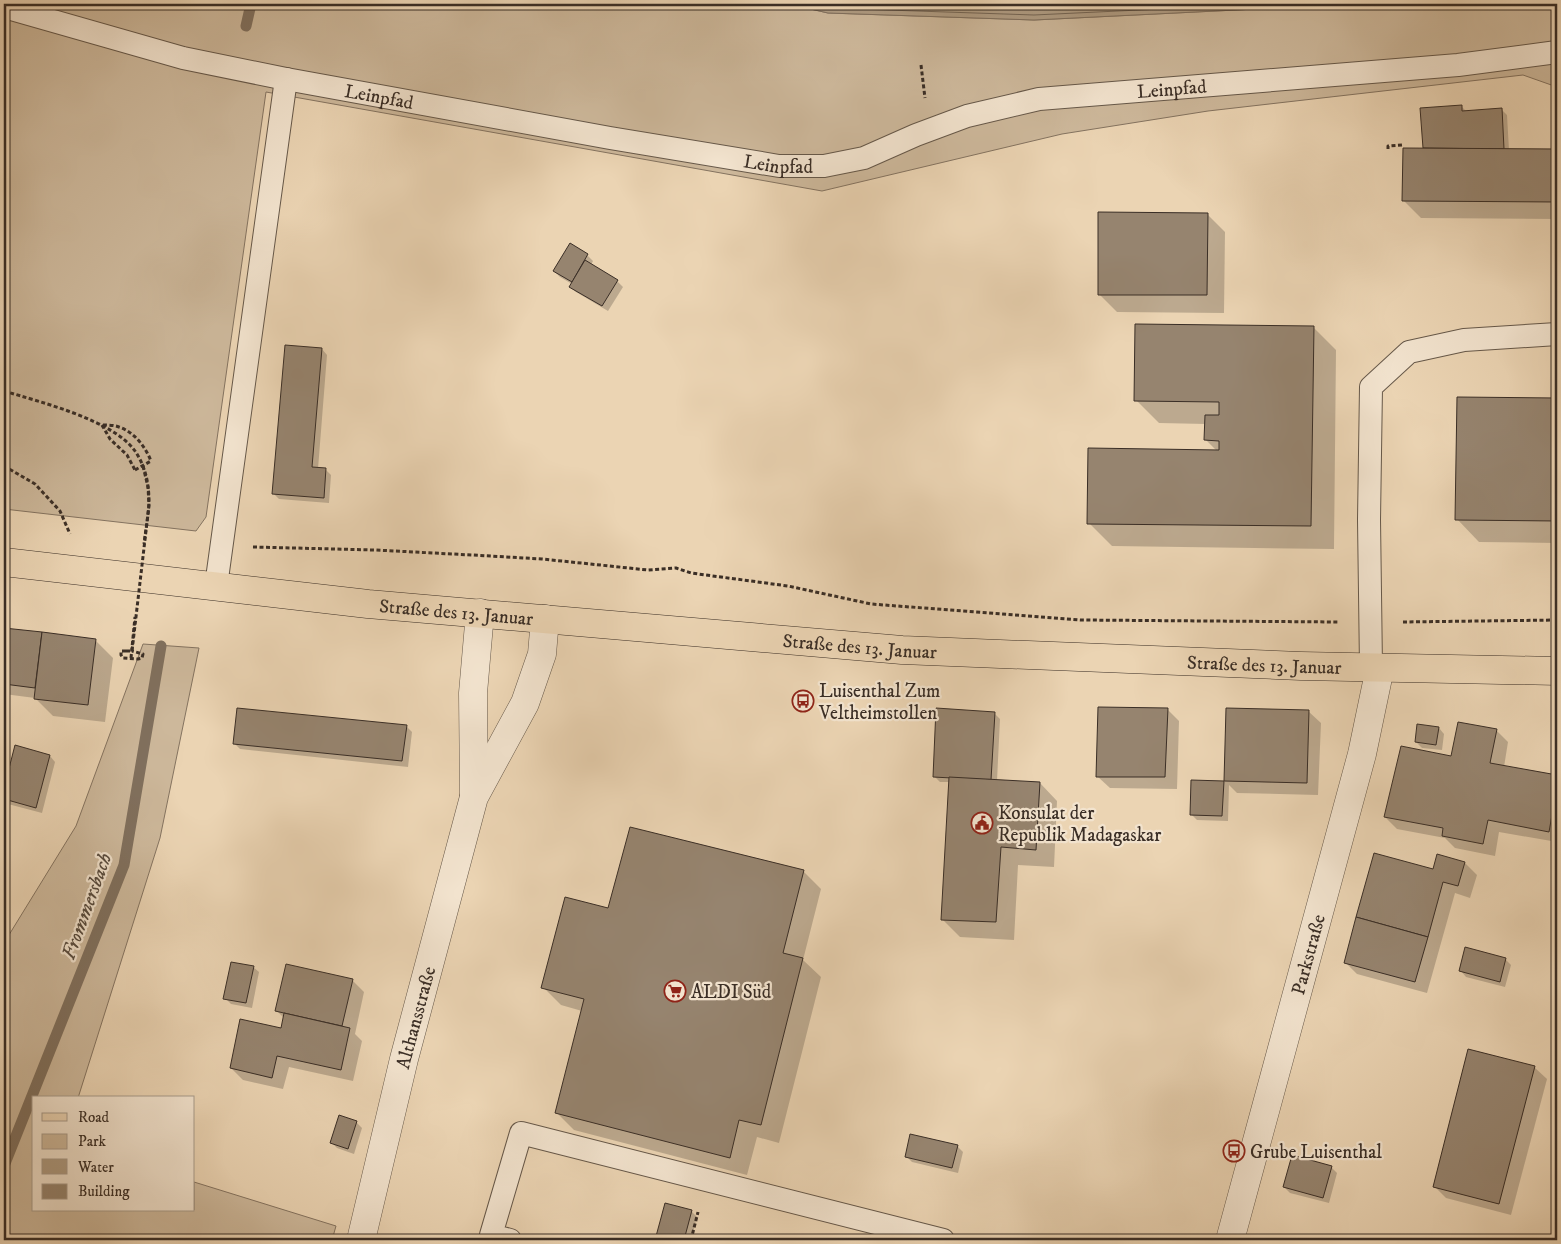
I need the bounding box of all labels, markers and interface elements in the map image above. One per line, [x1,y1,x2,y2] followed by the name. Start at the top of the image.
[1136,75,1208,104] street label: Leinpfad
[343,80,416,115] street label: Leinpfad
[742,150,813,179] street label: Leinpfad
[378,595,534,631] street label: Straße des 13. Januar
[782,630,937,664] street label: Straße des 13. Januar
[1187,651,1342,680] street label: Straße des 13. Januar
[818,680,940,725] place label: Luisenthal Zum Veltheimstollen
[791,689,815,713] bus stop icon: Luisenthal Zum Veltheimstollen
[998,802,1161,847] place label: Konsulat der Republik Madagaskar
[970,811,994,835] public building icon: Konsulat der Republik Madagaskar
[57,850,118,963] water label: Frommersbach
[1287,912,1331,998] street label: Parkstraße
[392,964,441,1071] street label: Althansstraße
[663,979,687,1003] supermarket icon: ALDI Süd
[691,981,772,1004] place label: ALDI Süd
[32,1096,195,1212] legend
[78,1108,110,1127] text: Road
[78,1132,107,1151] text: Park
[1222,1139,1246,1163] bus stop icon: Grube Luisenthal
[1250,1141,1382,1164] place label: Grube Luisenthal
[77,1158,114,1177] text: Water
[78,1182,130,1201] text: Building

